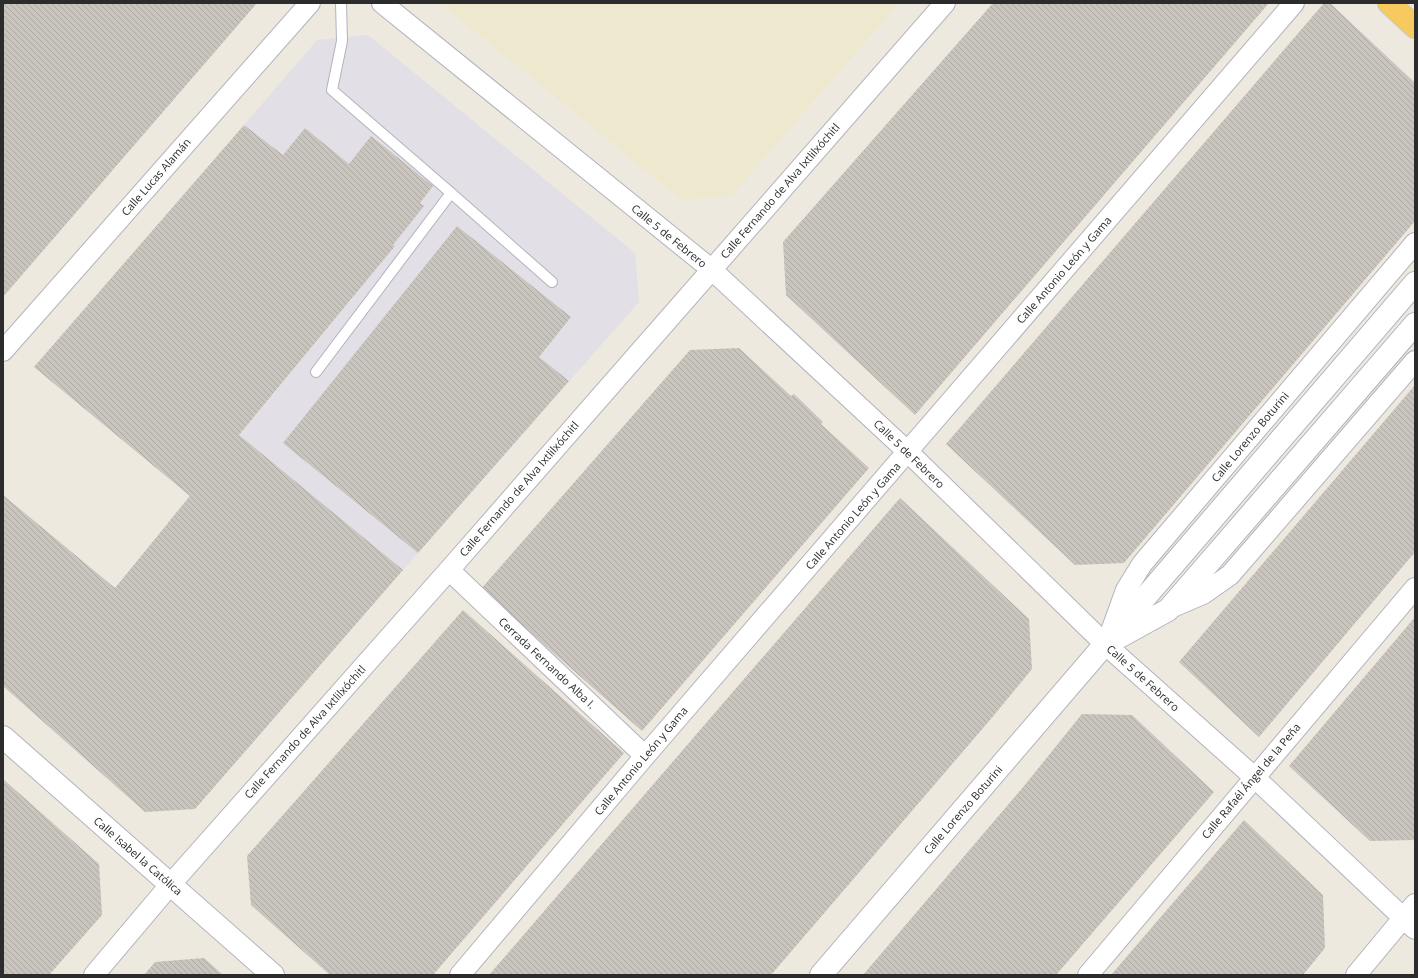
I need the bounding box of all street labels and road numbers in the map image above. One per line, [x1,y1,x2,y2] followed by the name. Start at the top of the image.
[717,120,843,262] street label: Calle Fernando de Alva Ixtlilxóchitl
[118,135,194,219] street label: Calle Lucas Alamán
[628,201,710,271] street label: Calle 5 de Febrero
[1013,213,1114,327] street label: Calle Antonio León y Gama
[1207,388,1292,485] street label: Calle Lorenzo Boturini
[871,416,948,492] street label: Calle 5 de Febrero
[456,418,582,560] street label: Calle Fernando de Alva Ixtlilxóchitl
[802,459,903,573] street label: Calle Antonio León y Gama
[496,614,599,712] street label: Cerrada Fernando Alba I.
[1104,641,1183,715] street label: Calle 5 de Febrero
[241,662,369,802] street label: Calle Fernando de Alva Ixtlilxóchitl
[591,703,691,818] street label: Calle Antonio León y Gama
[1198,720,1304,842] street label: Calle Rafaél Ángel de la Peña
[920,762,1005,857] street label: Calle Lorenzo Boturini
[91,813,186,898] street label: Calle Isabel la Católica

